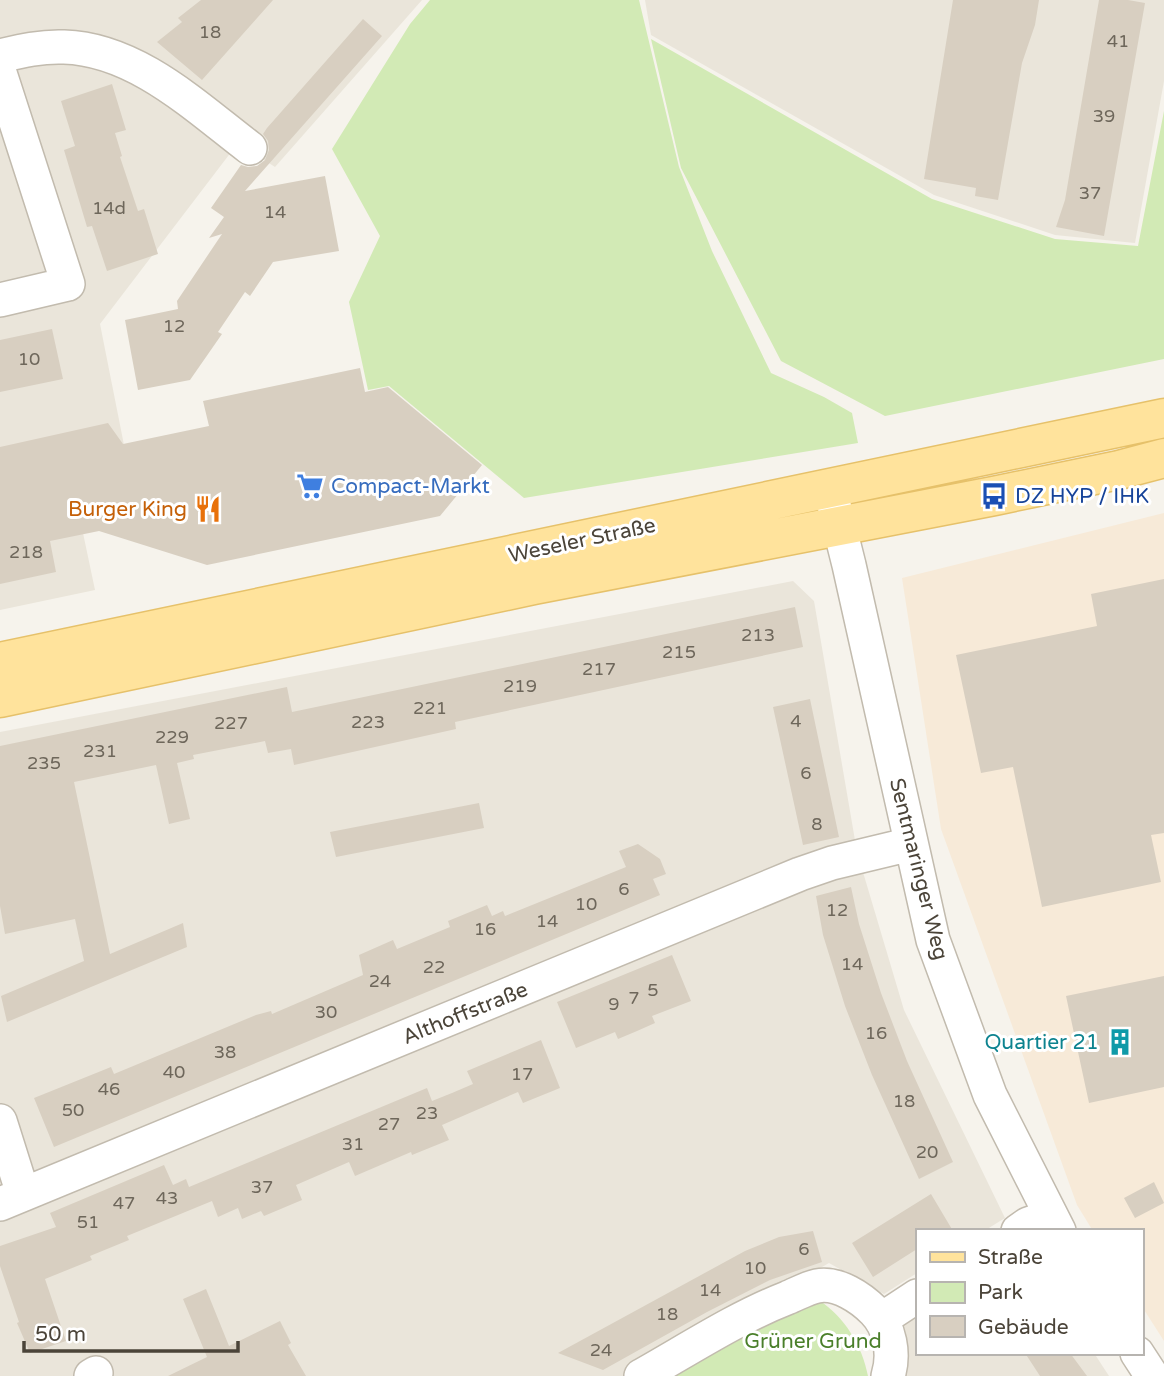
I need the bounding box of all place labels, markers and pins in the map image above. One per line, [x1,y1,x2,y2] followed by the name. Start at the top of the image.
[295,471,325,501] supermarket icon: Compact-Markt
[331,474,490,499] place label: Compact-Markt
[979,481,1009,511] bus stop icon: DZ HYP / IHK
[1015,484,1149,509] place label: DZ HYP / IHK
[193,494,223,524] restaurant icon: Burger King
[68,497,187,522] place label: Burger King
[1105,1027,1135,1057] building icon: Quartier 21
[984,1030,1099,1055] place label: Quartier 21

